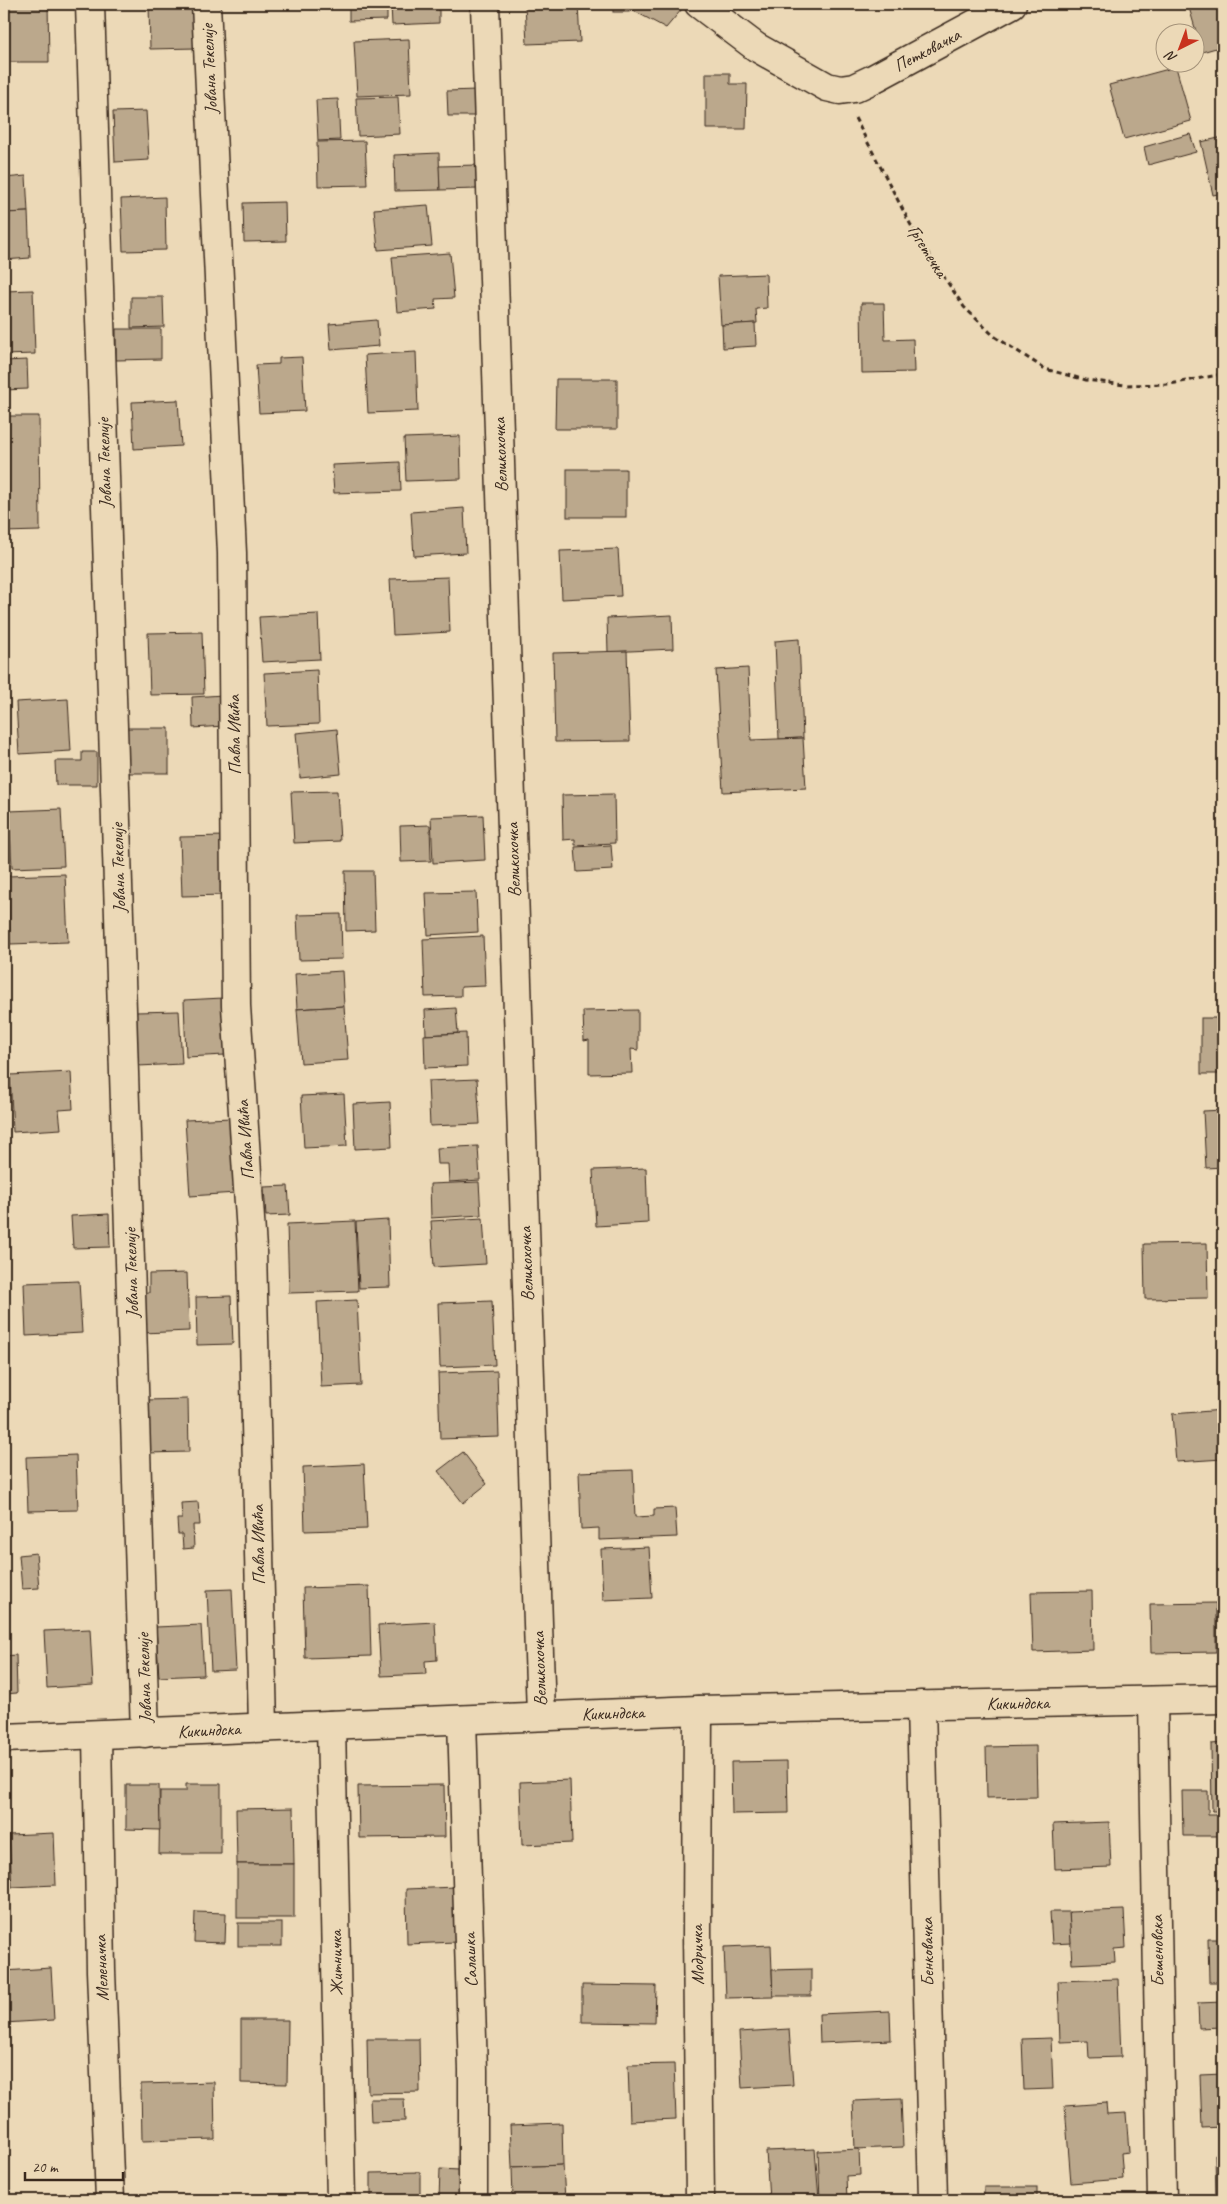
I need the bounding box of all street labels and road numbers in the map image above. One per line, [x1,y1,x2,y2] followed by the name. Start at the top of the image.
[196,22,222,116] street label: Јована Текелије
[890,23,965,77] street label: Петковачка
[903,220,954,283] street label: Гргетечка
[91,416,117,509] street label: Јована Текелије
[488,416,512,493] street label: Великохочка
[222,694,246,775] street label: Павла Ивића
[105,821,131,914] street label: Јована Текелије
[501,821,525,898] street label: Великохочка
[231,1098,259,1181] street label: Павла Ивића
[514,1225,538,1302] street label: Великохочка
[118,1226,144,1319] street label: Јована Текелије
[246,1504,270,1585] street label: Павла Ивића
[527,1630,551,1707] street label: Великохочка
[131,1631,157,1724] street label: Јована Текелије
[987,1691,1051,1715] street label: Кикиндска
[581,1701,646,1725] street label: Кикиндска
[177,1717,242,1743] street label: Кикиндска
[1145,1914,1169,1987] street label: Бешеновска
[915,1916,939,1986] street label: Бенковачка
[685,1923,709,1985] street label: Модричка
[324,1928,348,1996] street label: Житничка
[458,1931,482,1988] street label: Салашка
[89,1934,113,2001] street label: Меленачка

